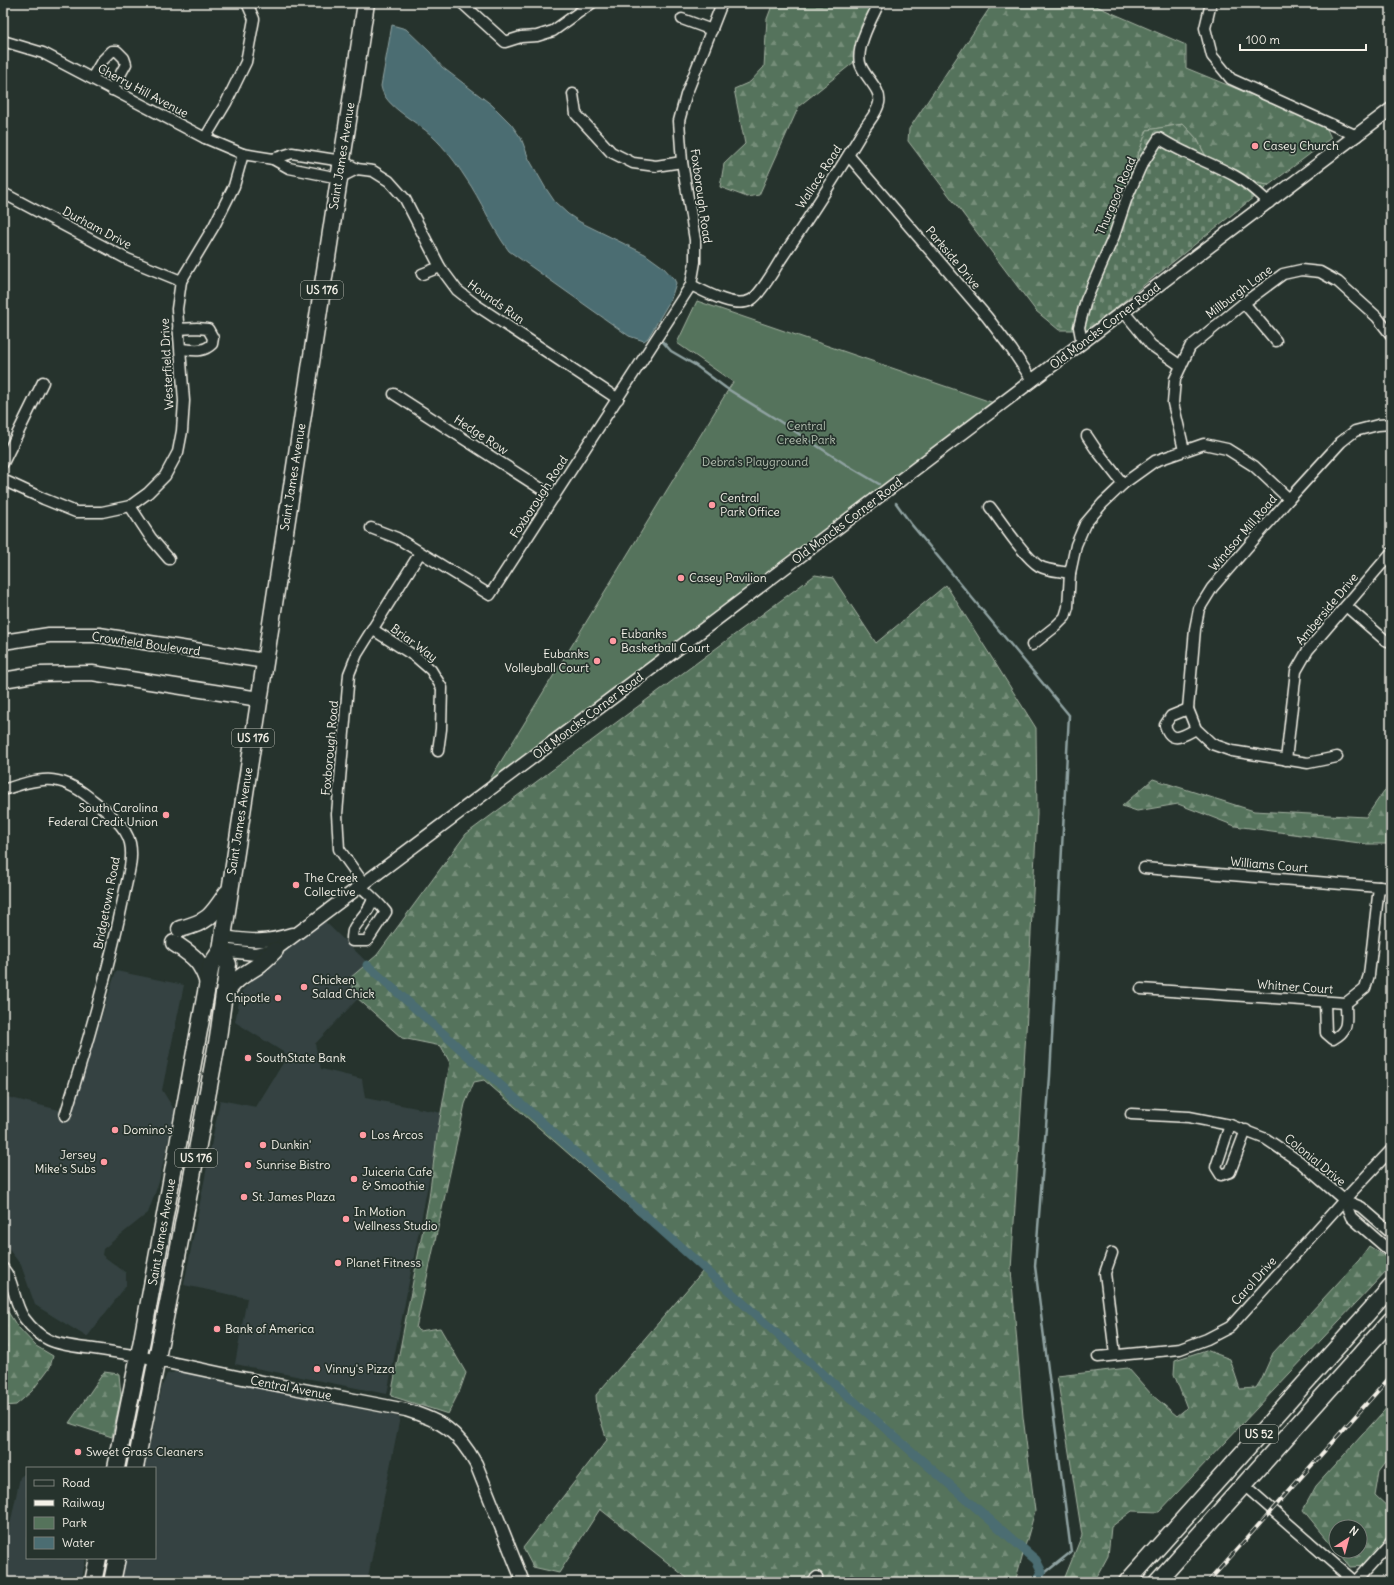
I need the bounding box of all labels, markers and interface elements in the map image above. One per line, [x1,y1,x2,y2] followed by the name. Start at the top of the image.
[1240,26,1366,52] scale bar
[1246,32,1280,47] text: 100 m
[95,60,191,121] street label: Cherry Hill Avenue
[326,101,357,211] street label: Saint James Avenue
[1263,138,1339,153] place label: Casey Church
[1250,141,1260,151] marker: Casey Church
[792,142,845,211] street label: Wallace Road
[687,148,716,244] street label: Foxborough Road
[1092,155,1139,237] street label: Thurgood Road
[60,203,134,252] street label: Durham Drive
[923,223,984,292] street label: Parkside Drive
[1203,262,1275,321] street label: Millburgh Lane
[465,276,528,327] street label: Hounds Run
[1046,279,1163,372] street label: Old Moncks Corner Road
[301,281,343,299] road number: US 176
[157,318,176,410] street label: Westerfield Drive
[451,411,512,458] street label: Hedge Row
[776,418,836,447] park label: Central Creek Park
[277,422,308,532] street label: Saint James Avenue
[506,453,571,541] street label: Foxborough Road
[702,454,808,469] park label: Debra's Playground
[788,474,905,567] street label: Old Moncks Corner Road
[720,490,780,519] place label: Central Park Office
[1205,491,1280,574] street label: Windsor Mill Road
[707,500,717,510] marker: Central Park Office
[689,570,767,585] place label: Casey Pavilion
[1292,570,1361,648] street label: Amberside Drive
[676,573,686,583] marker: Casey Pavilion
[388,621,441,665] street label: Briar Way
[621,626,710,655] place label: Eubanks Basketball Court
[91,628,201,659] street label: Crowfield Boulevard
[608,636,618,646] marker: Eubanks Basketball Court
[504,646,589,675] place label: Eubanks Volleyball Court
[592,656,602,666] marker: Eubanks Volleyball Court
[529,669,646,762] street label: Old Moncks Corner Road
[318,700,341,796] street label: Foxborough Road
[232,729,274,747] road number: US 176
[224,766,255,876] street label: Saint James Avenue
[48,800,158,829] place label: South Carolina Federal Credit Union
[161,810,171,820] marker: South Carolina Federal Credit Union
[1230,854,1308,875] street label: Williams Court
[90,855,123,950] street label: Bridgetown Road
[304,870,358,899] place label: The Creek Collective
[291,880,301,890] marker: The Creek Collective
[312,972,375,1001] place label: Chicken Salad Chick
[1257,976,1334,997] street label: Whitner Court
[299,982,309,992] marker: Chicken Salad Chick
[226,990,270,1005] place label: Chipotle
[273,993,283,1003] marker: Chipotle
[256,1050,346,1065] place label: SouthState Bank
[243,1053,253,1063] marker: SouthState Bank
[123,1122,173,1137] place label: Domino's
[110,1125,120,1135] marker: Domino's
[371,1127,423,1142] place label: Los Arcos
[358,1130,368,1140] marker: Los Arcos
[1282,1130,1349,1189] street label: Colonial Drive
[271,1137,311,1152] place label: Dunkin'
[258,1140,268,1150] marker: Dunkin'
[35,1147,96,1176] place label: Jersey Mike's Subs
[175,1149,217,1167] road number: US 176
[99,1157,109,1167] marker: Jersey Mike's Subs
[256,1157,331,1172] place label: Sunrise Bistro
[243,1160,253,1170] marker: Sunrise Bistro
[362,1164,432,1193] place label: Juiceria Cafe & Smoothie
[349,1174,359,1184] marker: Juiceria Cafe & Smoothie
[145,1177,178,1287] street label: Saint James Avenue
[252,1189,335,1204] place label: St. James Plaza
[239,1192,249,1202] marker: St. James Plaza
[354,1204,438,1233] place label: In Motion Wellness Studio
[341,1214,351,1224] marker: In Motion Wellness Studio
[1228,1253,1279,1308] street label: Carol Drive
[346,1255,421,1270] place label: Planet Fitness
[333,1258,343,1268] marker: Planet Fitness
[225,1321,314,1336] place label: Bank of America
[212,1324,222,1334] marker: Bank of America
[325,1361,395,1376] place label: Vinny's Pizza
[312,1364,322,1374] marker: Vinny's Pizza
[249,1372,333,1403] street label: Central Avenue
[1240,1425,1278,1443] road number: US 52
[86,1444,204,1459] place label: Sweet Grass Cleaners
[73,1447,83,1457] marker: Sweet Grass Cleaners
[26,1467,156,1559] legend
[62,1475,90,1490] text: Road
[62,1495,105,1510] text: Railway
[62,1515,87,1530] text: Park
[1328,1519,1368,1559] north arrow
[1347,1523,1361,1539] text: N
[62,1535,95,1550] text: Water

